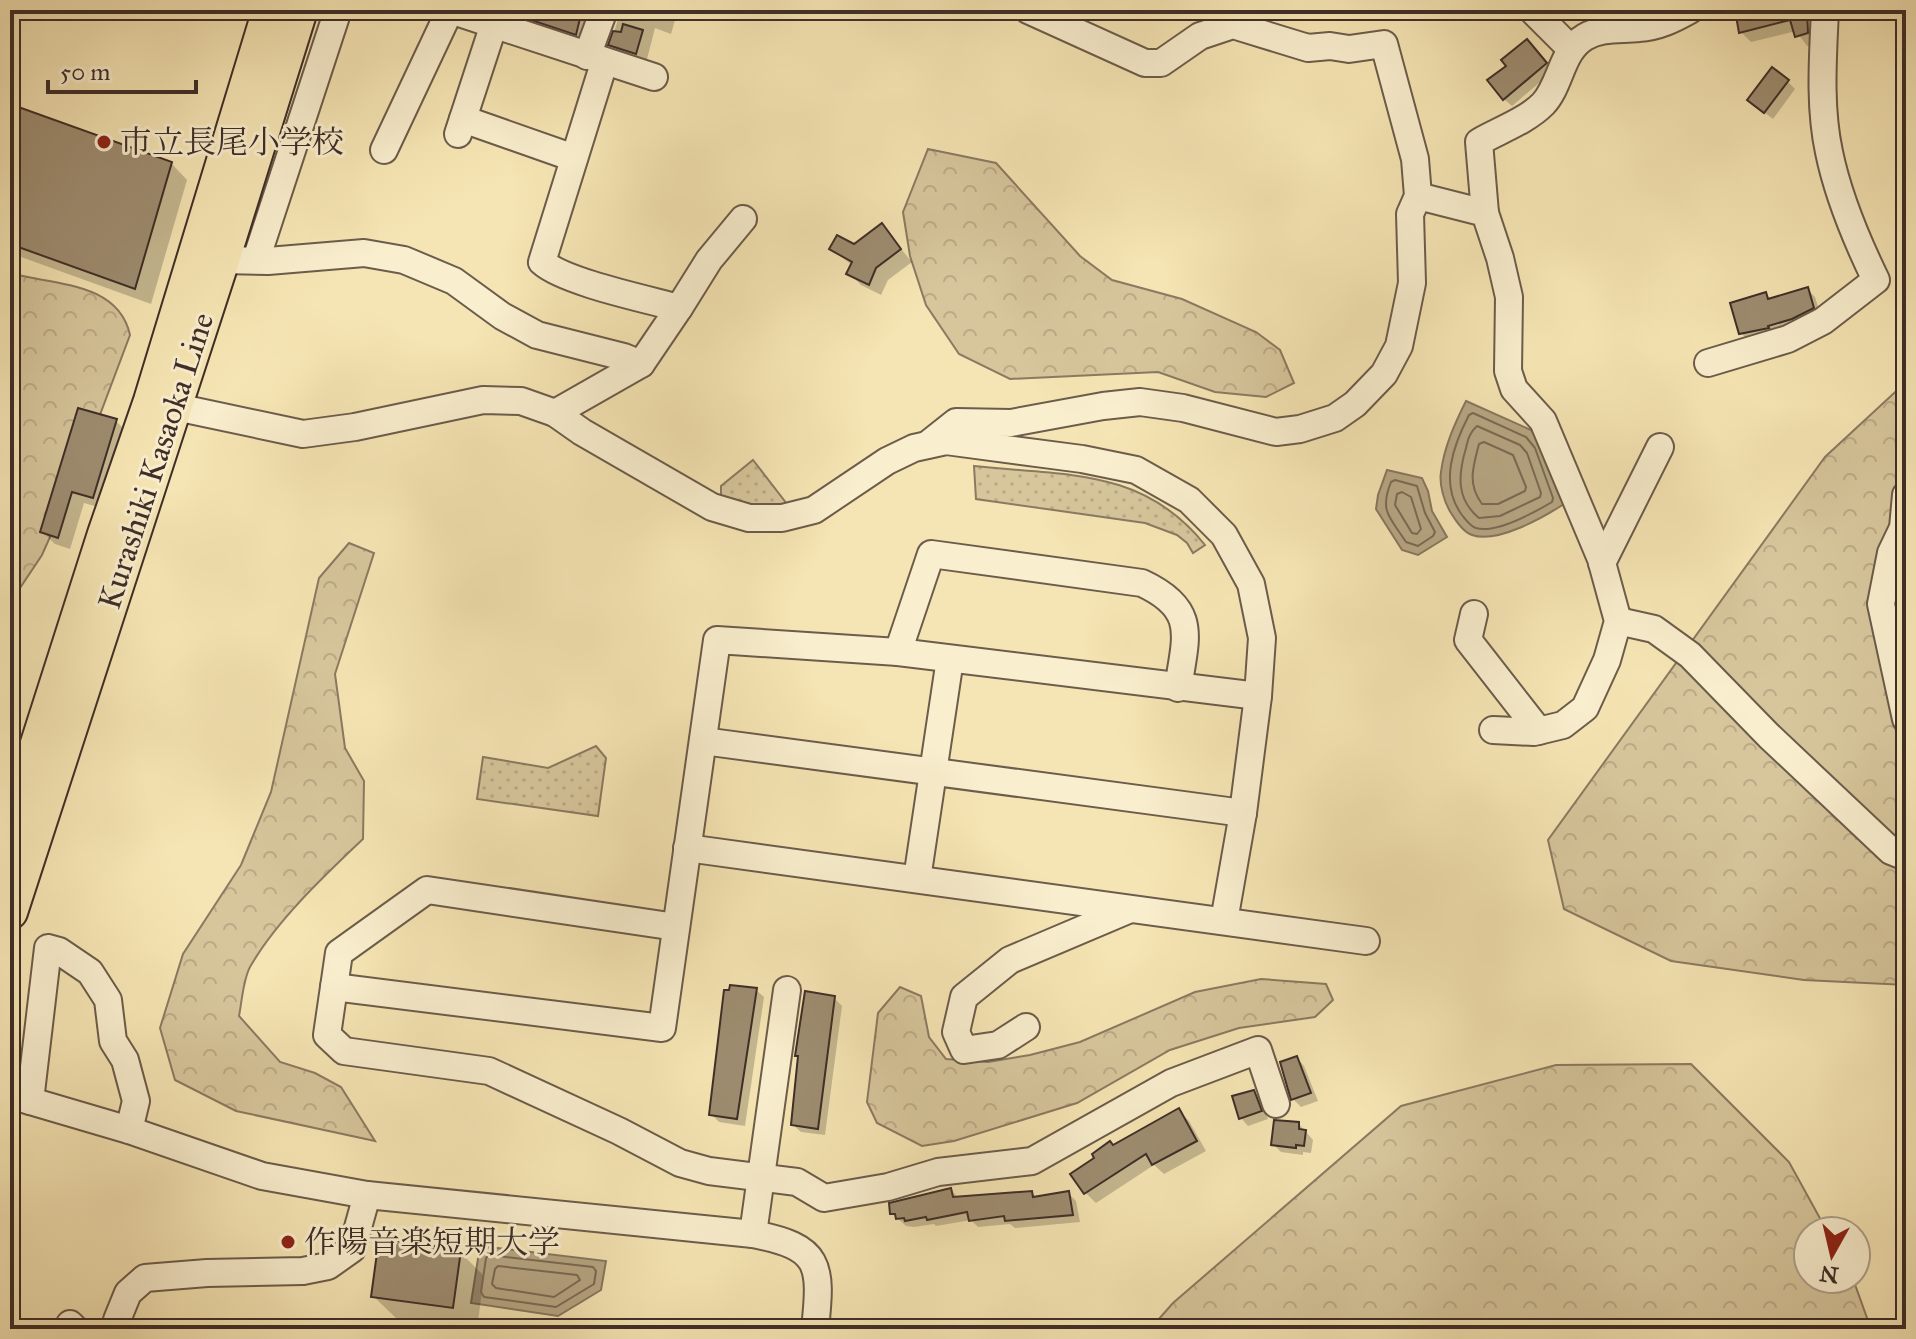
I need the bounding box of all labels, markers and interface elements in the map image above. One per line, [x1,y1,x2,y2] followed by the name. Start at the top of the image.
[48,44,196,94] scale bar
[60,57,110,87] text: 50 m
[120,123,344,162] place label: 市立長尾小学校
[95,133,113,151] marker: 市立長尾小学校
[90,308,222,614] street label: Kurashiki Kasaoka Line
[1792,1215,1872,1295] north arrow
[304,1223,560,1262] place label: 作陽音楽短期大学
[279,1233,297,1251] marker: 作陽音楽短期大学
[1818,1260,1840,1289] text: N

